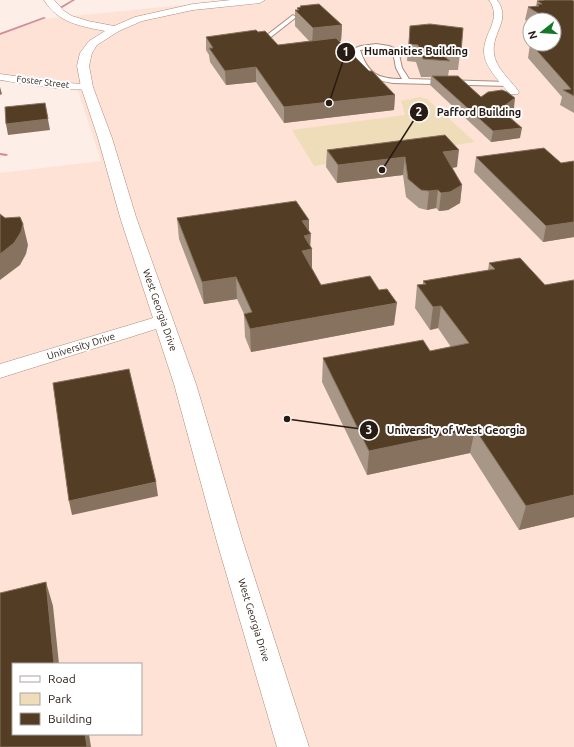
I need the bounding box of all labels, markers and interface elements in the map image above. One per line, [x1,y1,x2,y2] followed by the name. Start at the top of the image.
[522,12,562,52] north arrow
[525,29,539,41] text: N
[336,40,476,63] callout: Humanities Building
[343,45,349,58] text: 1
[364,45,468,57] text: Humanities Building
[16,74,70,90] street label: Foster Street
[409,101,529,124] callout: Pafford Building
[416,105,423,118] text: 2
[437,106,521,118] text: Pafford Building
[141,267,179,353] street label: West Georgia Drive
[46,330,116,362] street label: University Drive
[359,418,533,441] callout: University of West Georgia
[366,423,372,436] text: 3
[387,424,525,436] text: University of West Georgia
[236,577,272,663] street label: West Georgia Drive
[12,663,142,735] legend
[48,672,76,685] text: Road
[48,692,72,705] text: Park
[48,712,92,725] text: Building

